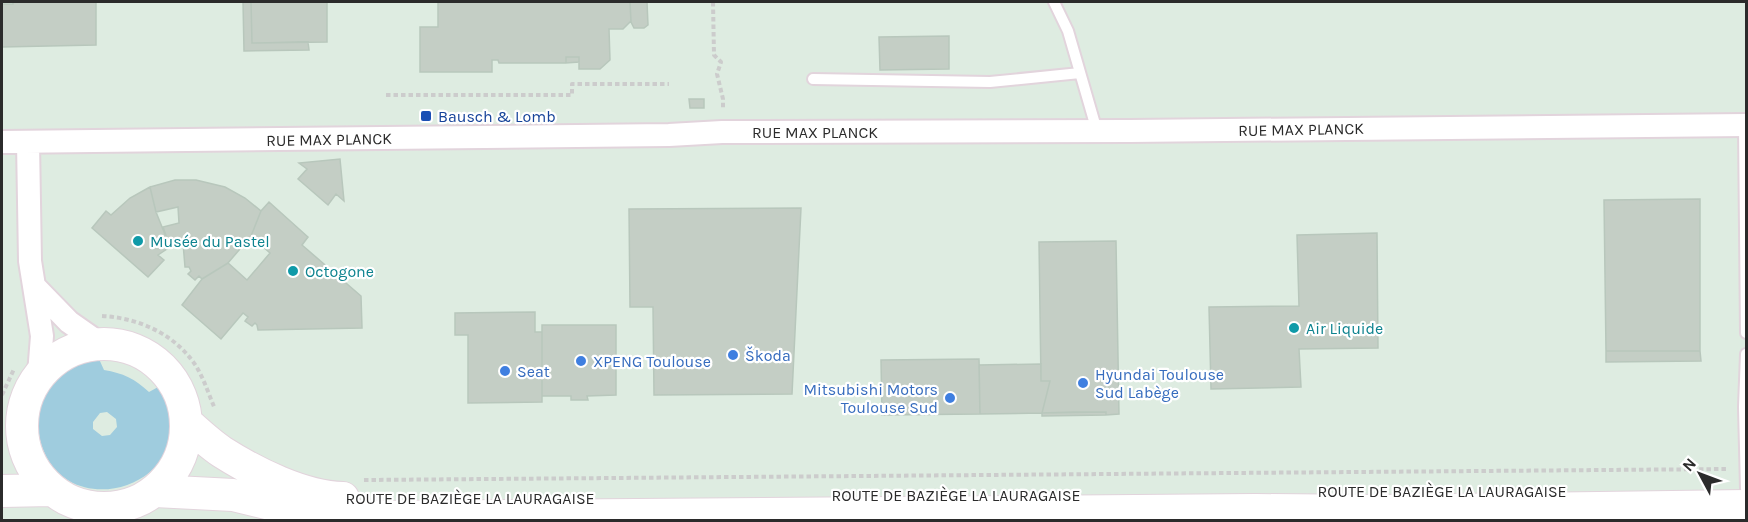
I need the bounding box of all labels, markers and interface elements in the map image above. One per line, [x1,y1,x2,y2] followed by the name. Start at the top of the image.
[438,107,556,126] place label: Bausch & Lomb
[419,109,433,123] marker: Bausch & Lomb
[1238,119,1364,140] street label: RUE MAX PLANCK
[752,123,878,142] street label: RUE MAX PLANCK
[266,129,392,150] street label: RUE MAX PLANCK
[150,232,270,251] place label: Musée du Pastel
[131,234,145,248] marker: Musée du Pastel
[305,262,374,281] place label: Octogone
[286,264,300,278] marker: Octogone
[1306,319,1383,338] place label: Air Liquide
[1287,321,1301,335] marker: Air Liquide
[745,346,791,365] place label: Škoda
[726,348,740,362] marker: Škoda
[593,352,711,371] place label: XPENG Toulouse
[574,354,588,368] marker: XPENG Toulouse
[517,362,550,381] place label: Seat
[498,364,512,378] marker: Seat
[1095,365,1224,402] place label: Hyundai Toulouse Sud Labège
[1076,376,1090,390] marker: Hyundai Toulouse Sud Labège
[803,380,938,417] place label: Mitsubishi Motors Toulouse Sud
[943,391,957,405] marker: Mitsubishi Motors Toulouse Sud
[1670,444,1730,504] north arrow
[1678,454,1700,475] text: N
[1317,482,1567,501] street label: ROUTE DE BAZIÈGE LA LAURAGAISE
[831,486,1081,505] street label: ROUTE DE BAZIÈGE LA LAURAGAISE
[345,489,595,508] street label: ROUTE DE BAZIÈGE LA LAURAGAISE

